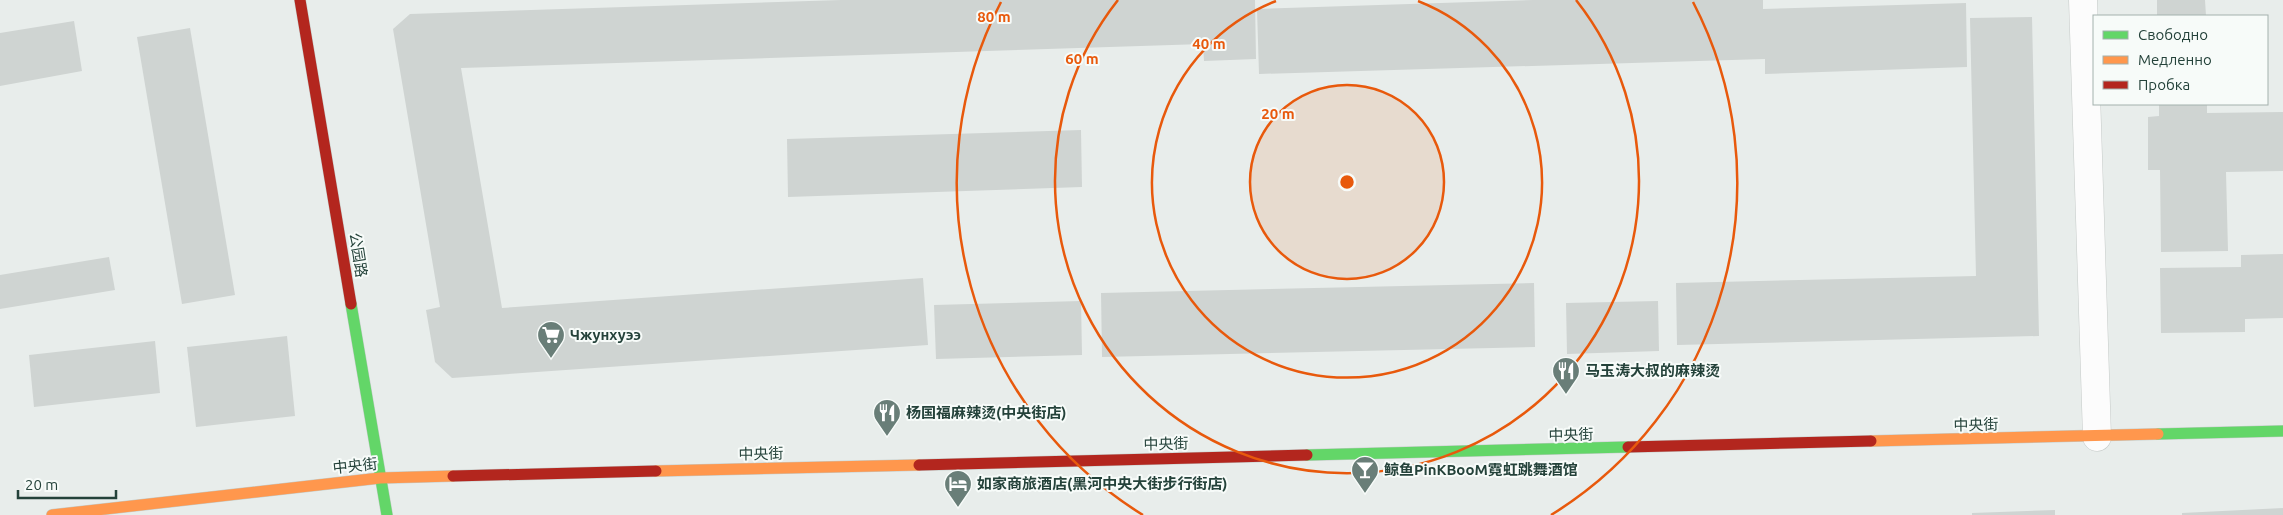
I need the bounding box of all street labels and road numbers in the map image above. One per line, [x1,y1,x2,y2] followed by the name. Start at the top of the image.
[347,231,370,278] street label: 公园路
[1953,416,1999,433] street label: 中央街
[1548,426,1594,443] street label: 中央街
[1143,435,1189,452] street label: 中央街
[738,445,784,462] street label: 中央街
[332,455,378,476] street label: 中央街

